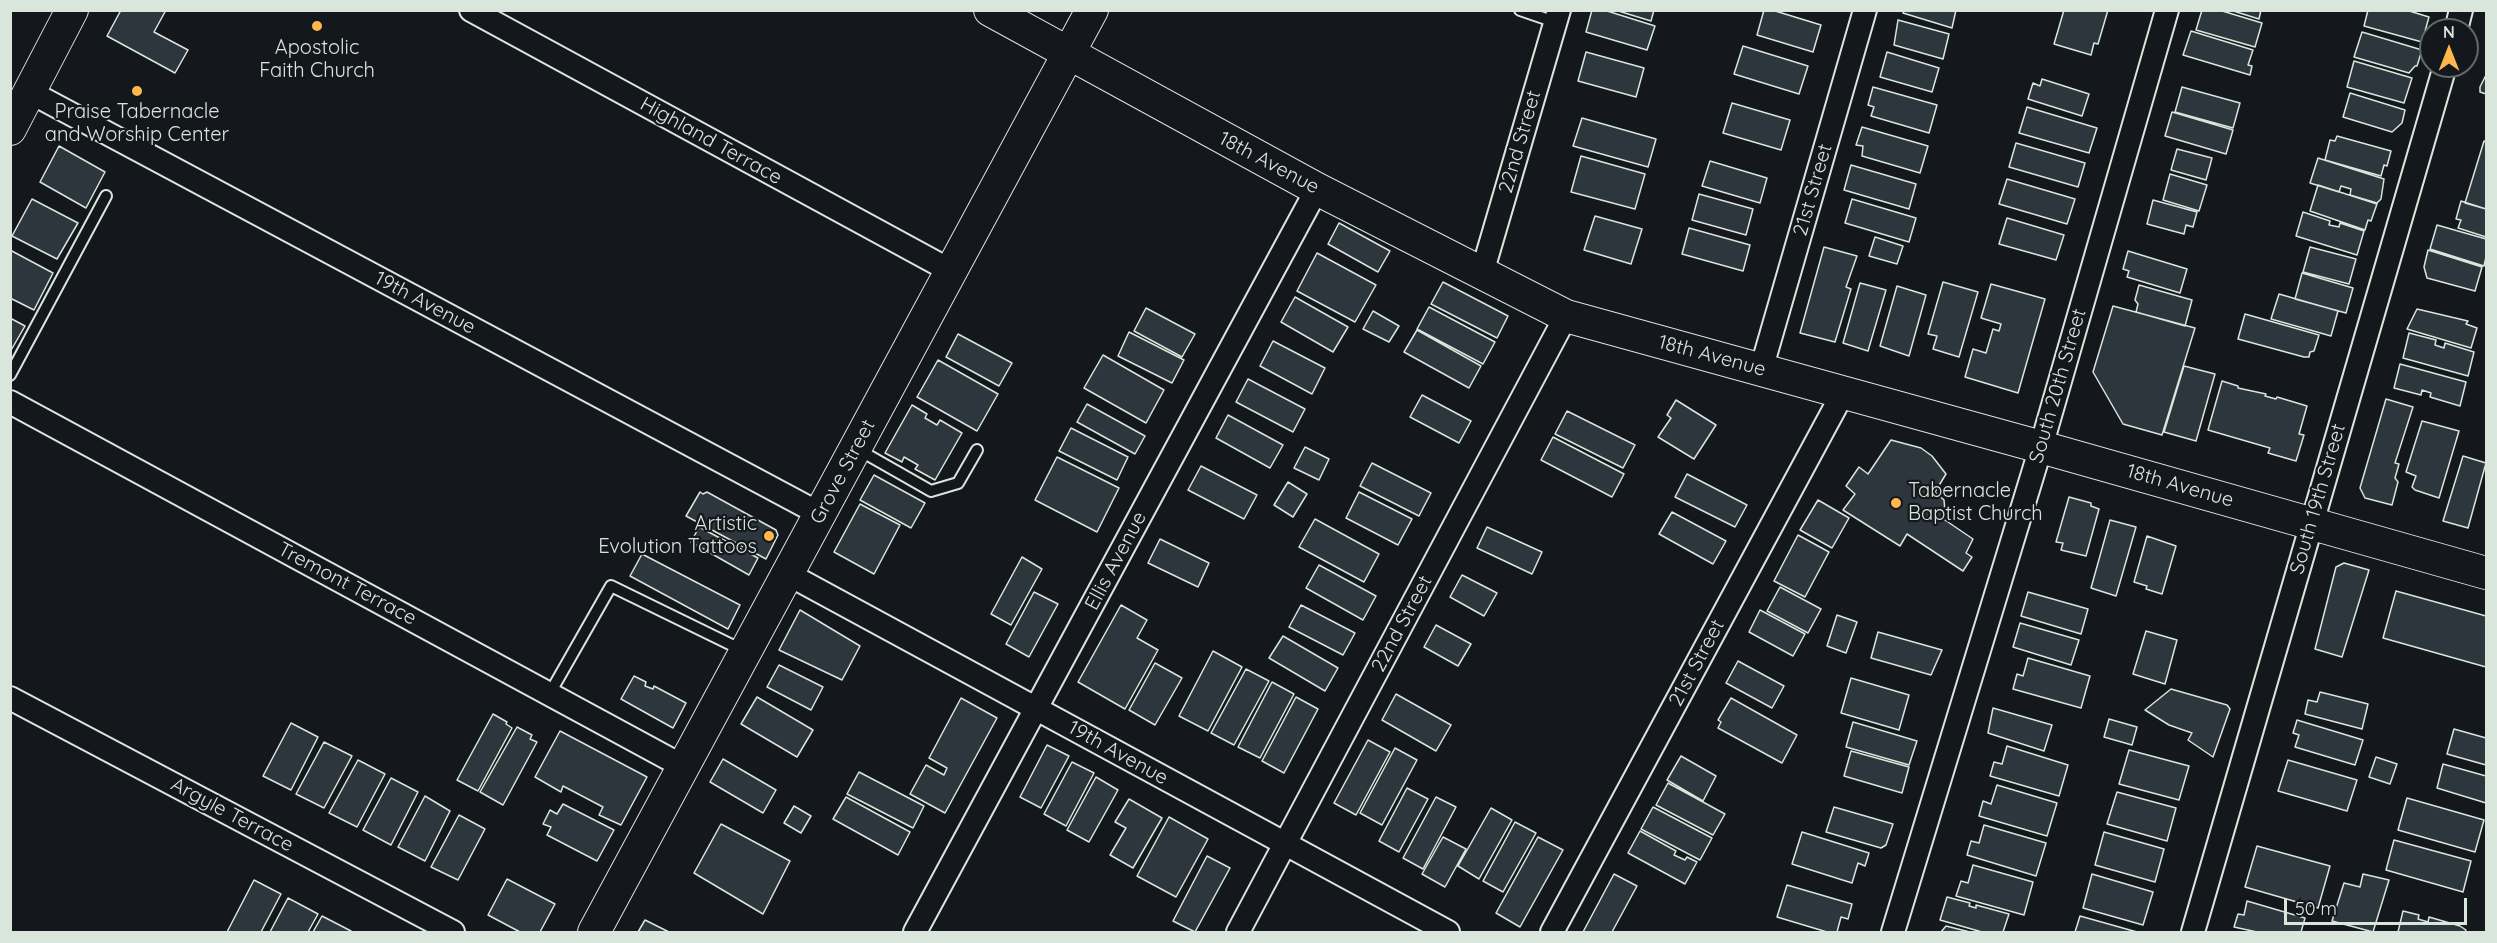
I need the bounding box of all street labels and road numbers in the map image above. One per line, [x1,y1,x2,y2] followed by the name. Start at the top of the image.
[1494,88,1546,196] street label: 22nd Street
[636,92,786,190] street label: Highland Terrace
[1215,127,1323,199] street label: 18th Avenue
[1788,141,1838,239] street label: 21st Street
[371,266,479,340] street label: 19th Avenue
[2024,306,2092,466] street label: South 20th Street
[1656,330,1768,382] street label: 18th Avenue
[805,416,881,528] street label: Grove Street
[2285,421,2351,577] street label: South 19th Street
[2124,459,2236,513] street label: 18th Avenue
[1080,508,1152,614] street label: Ellis Avenue
[274,537,420,631] street label: Tremont Terrace
[1367,572,1437,676] street label: 22nd Street
[1664,616,1730,710] street label: 21st Street
[1064,716,1172,790] street label: 19th Avenue
[167,773,297,857] street label: Argyle Terrace

